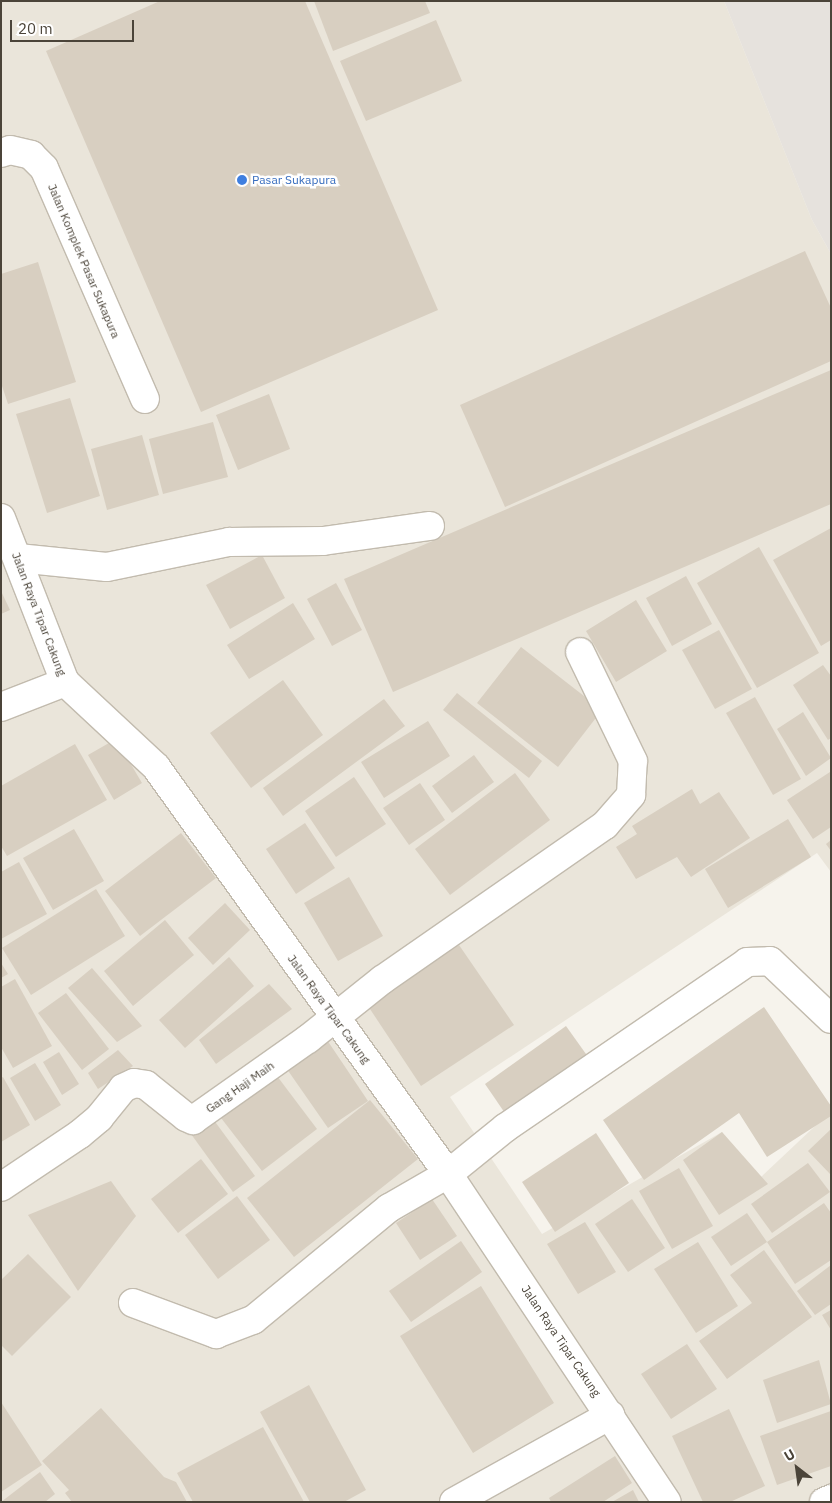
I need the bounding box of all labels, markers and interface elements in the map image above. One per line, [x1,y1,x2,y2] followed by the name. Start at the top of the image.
[12,10,136,42] scale bar
[18,19,53,38] text: 20 m
[252,173,336,187] place label: Pasar Sukapura
[236,174,248,186] marker: Pasar Sukapura
[45,182,123,340] street label: Jalan Komplek Pasar Sukapura
[9,550,69,678] street label: Jalan Raya Tipar Cakung
[285,952,373,1066] street label: Jalan Raya Tipar Cakung
[203,1058,277,1116] street label: Gang Haji Maih
[518,1283,604,1399] street label: Jalan Raya Tipar Cakung
[772,1443,822,1493] north arrow
[781,1445,798,1465] text: U

